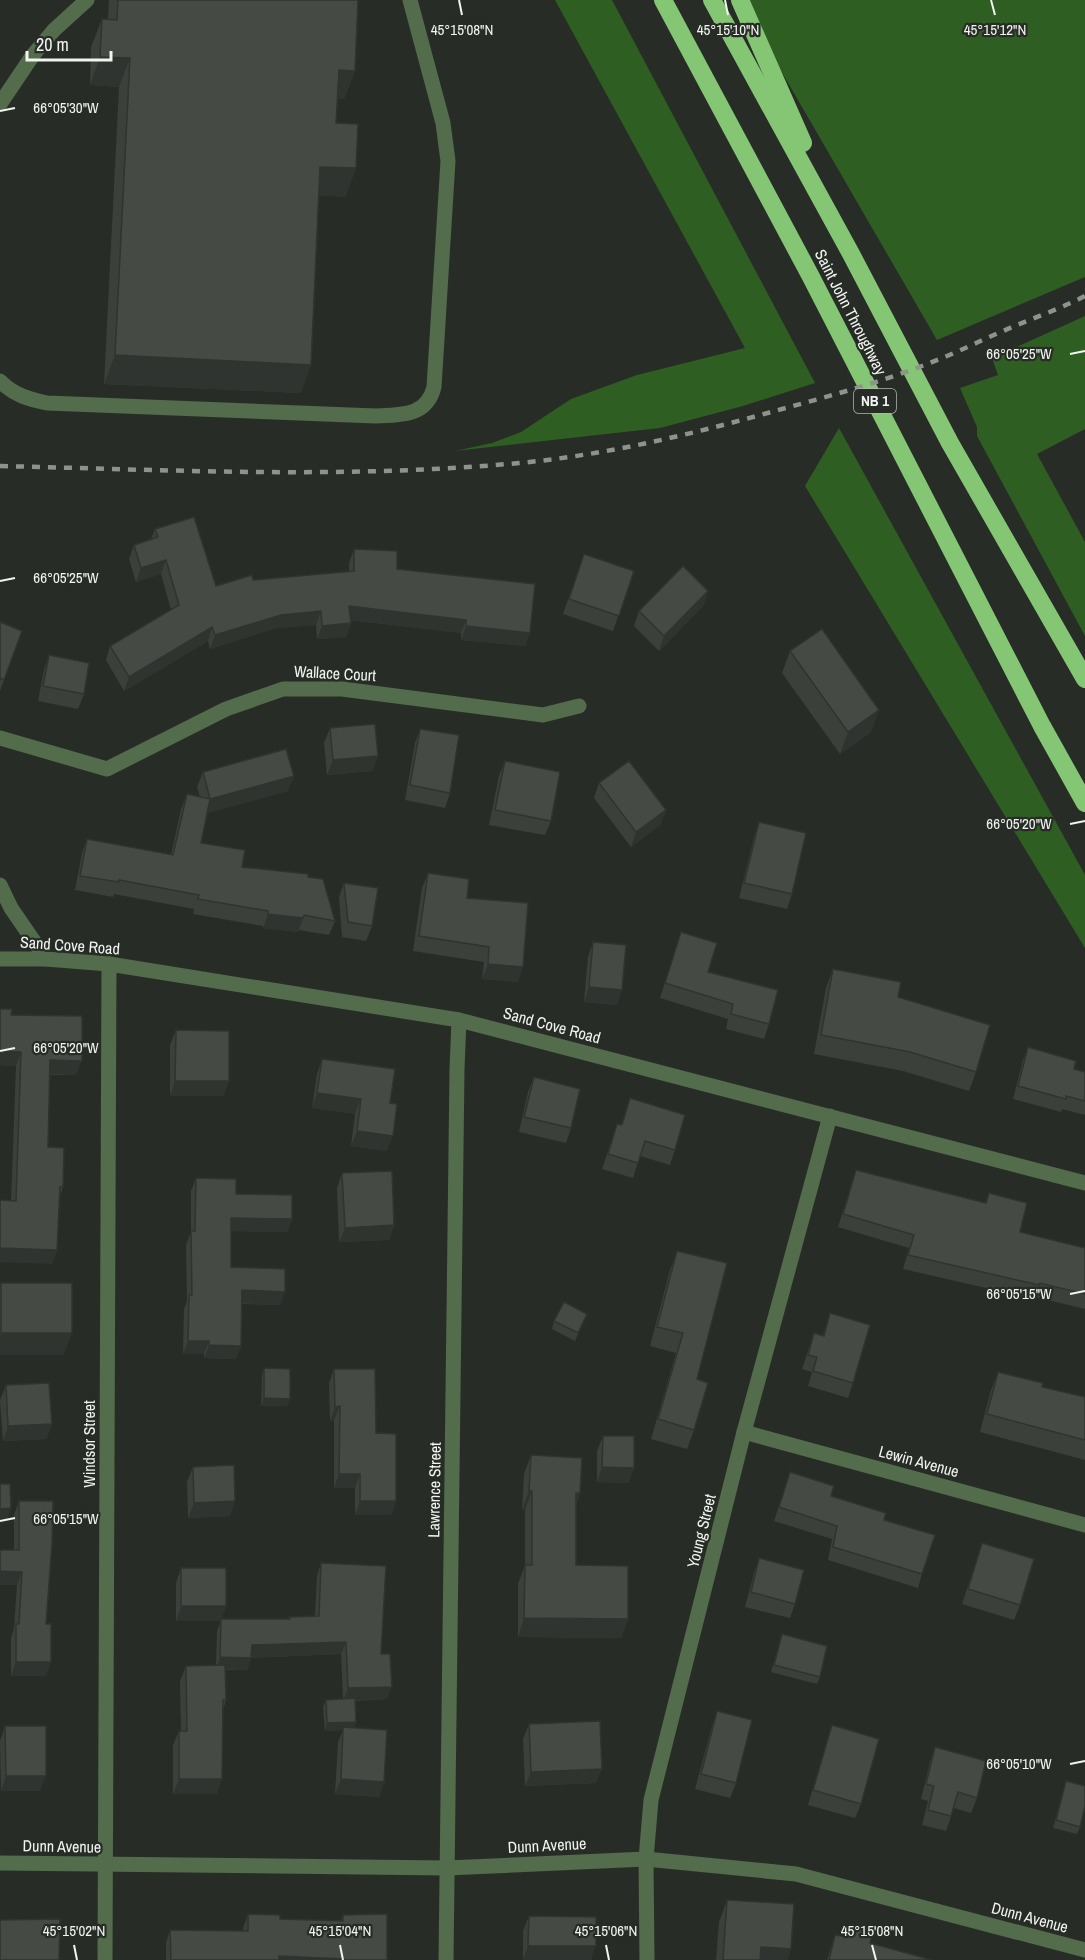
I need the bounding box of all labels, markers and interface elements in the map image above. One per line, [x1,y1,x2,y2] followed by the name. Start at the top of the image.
[431,19,493,40] text: 45°15'08"N
[697,19,759,40] text: 45°15'10"N
[964,19,1026,40] text: 45°15'12"N
[27,24,111,62] scale bar
[36,32,69,57] text: 20 m
[33,97,99,118] text: 66°05'30"W
[810,245,892,379] street label: Saint John Throughway
[986,343,1052,364] text: 66°05'25"W
[854,389,896,413] road number: NB 1
[33,567,99,588] text: 66°05'25"W
[294,660,377,686] street label: Wallace Court
[986,813,1052,834] text: 66°05'20"W
[19,931,121,959] street label: Sand Cove Road
[501,1001,603,1049] street label: Sand Cove Road
[33,1037,99,1058] text: 66°05'20"W
[986,1283,1052,1304] text: 66°05'15"W
[78,1400,100,1488] street label: Windsor Street
[876,1440,962,1482] street label: Lewin Avenue
[422,1442,446,1538] street label: Lawrence Street
[681,1491,721,1570] street label: Young Street
[33,1508,99,1529] text: 66°05'15"W
[986,1753,1052,1774] text: 66°05'10"W
[507,1832,587,1858] street label: Dunn Avenue
[23,1834,101,1858] street label: Dunn Avenue
[989,1896,1071,1938] street label: Dunn Avenue
[43,1920,105,1941] text: 45°15'02"N
[309,1920,371,1941] text: 45°15'04"N
[575,1920,637,1941] text: 45°15'06"N
[841,1920,903,1941] text: 45°15'08"N

